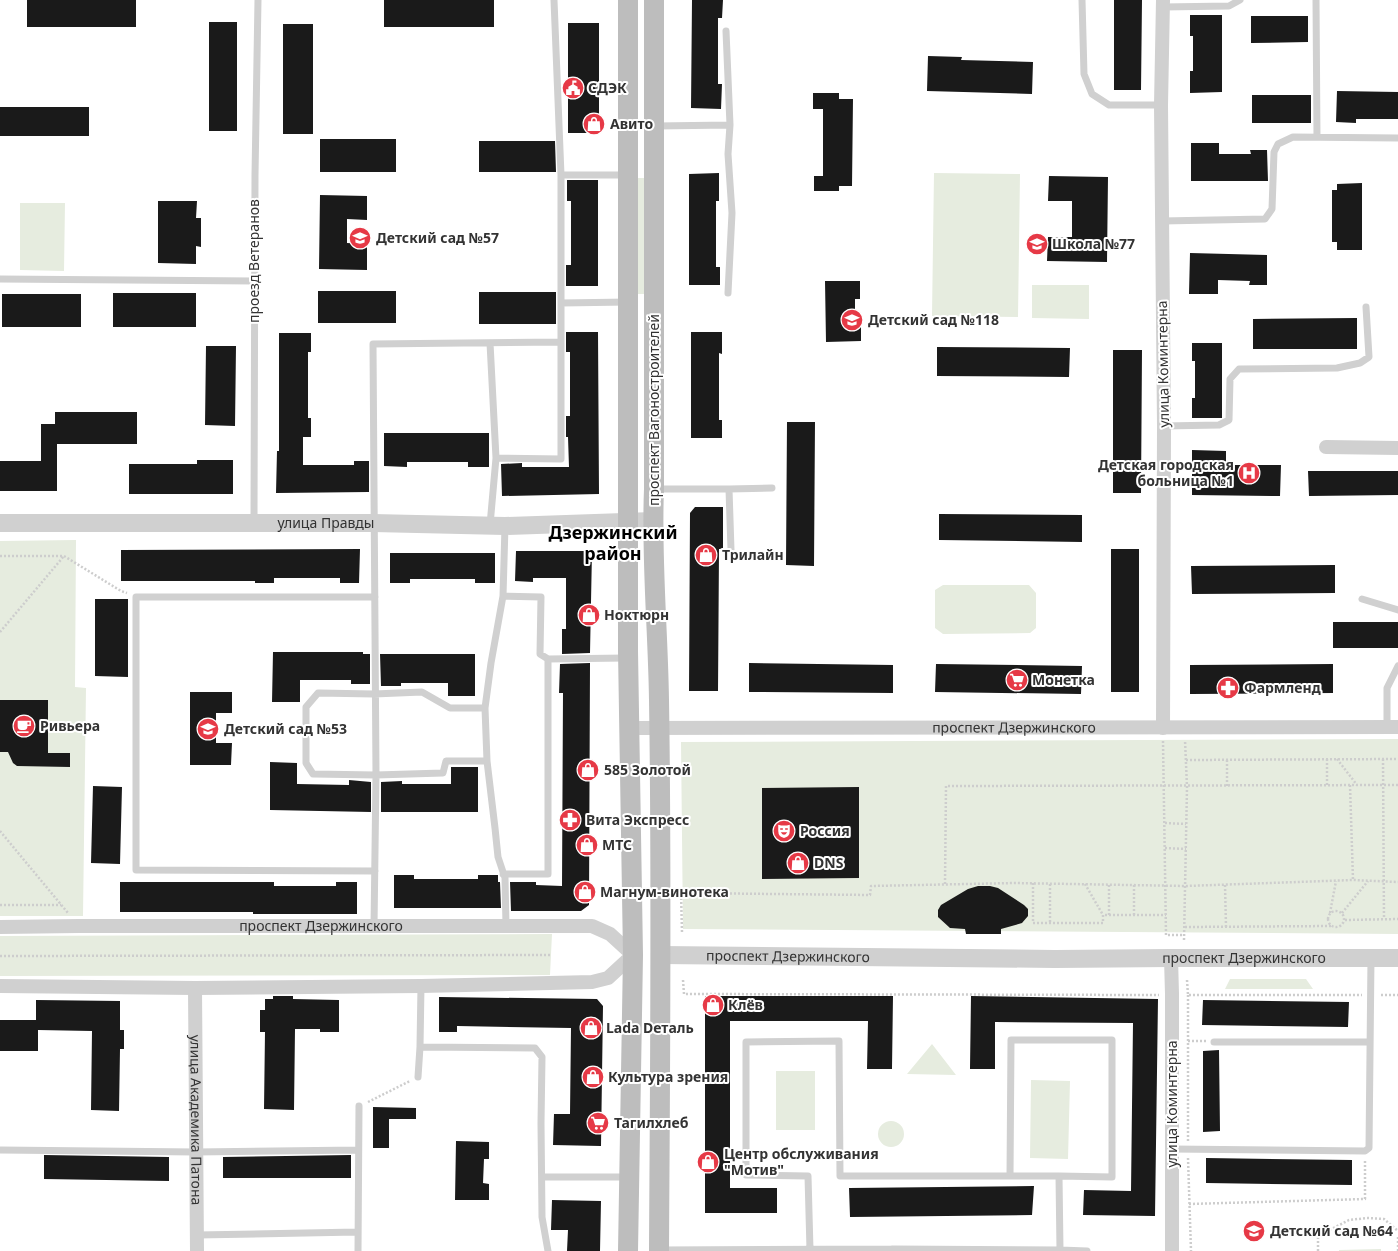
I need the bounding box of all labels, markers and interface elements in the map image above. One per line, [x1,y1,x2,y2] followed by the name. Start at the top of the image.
[560,75,586,101] public building icon: СДЭК
[588,78,627,97] place label: СДЭК
[581,111,607,137] shop icon: Авито
[610,114,653,133] place label: Авито
[244,199,263,323] street label: проезд Ветеранов
[347,225,373,251] school or university icon: Детский сад №57
[376,228,499,247] place label: Детский сад №57
[1024,231,1050,257] school or university icon: Школа №77
[1052,234,1135,253] place label: Школа №77
[1152,300,1173,428] street label: улица Коминтерна
[839,307,865,333] school or university icon: Детский сад №118
[868,310,999,329] place label: Детский сад №118
[644,314,663,506] street label: проспект Вагоностроителей
[1098,455,1234,490] place label: Детская городская больница №1
[1236,460,1262,486] hospital icon: Детская городская больница №1
[278,513,375,532] street label: улица Правды
[548,520,678,565] district label: Дзержинский район
[693,542,719,568] shop icon: Трилайн
[722,545,784,564] place label: Трилайн
[576,602,602,628] shop icon: Ноктюрн
[604,605,669,624] place label: Ноктюрн
[1004,667,1030,693] supermarket icon: Монетка
[1032,670,1095,689] place label: Монетка
[1215,675,1241,701] pharmacy icon: Фармленд
[1244,678,1321,697] place label: Фармленд
[11,713,37,739] cafe icon: Ривьера
[40,716,100,735] place label: Ривьера
[195,716,221,742] school or university icon: Детский сад №53
[932,717,1096,737] street label: проспект Дзержинского
[224,719,347,738] place label: Детский сад №53
[575,757,601,783] shop icon: 585 Золотой
[604,760,691,779] place label: 585 Золотой
[557,807,583,833] pharmacy icon: Вита Экспресс
[586,810,689,829] place label: Вита Экспресс
[771,818,797,844] theatre icon: Россия
[800,821,850,840] place label: Россия
[574,832,600,858] shop icon: МТС
[602,835,632,854] place label: МТС
[785,850,811,876] shop icon: DNS
[814,853,844,872] place label: DNS
[572,879,598,905] shop icon: Магнум-винотека
[600,882,729,901] place label: Магнум-винотека
[239,916,403,935] street label: проспект Дзержинского
[706,945,870,966] street label: проспект Дзержинского
[1162,948,1326,967] street label: проспект Дзержинского
[700,992,726,1018] shop icon: Клёв
[728,995,763,1014] place label: Клёв
[578,1015,604,1041] shop icon: Lada Dеталь
[606,1018,694,1037] place label: Lada Dеталь
[186,1035,207,1205] street label: улица Академика Патона
[1162,1040,1181,1168] street label: улица Коминтерна
[580,1064,606,1090] shop icon: Культура зрения
[608,1067,728,1086] place label: Культура зрения
[585,1110,611,1136] supermarket icon: Тагилхлеб
[614,1113,689,1132] place label: Тагилхлеб
[724,1144,879,1179] place label: Центр обслуживания "Мотив"
[695,1149,721,1175] shop icon: Центр обслуживания "Мотив"
[1241,1218,1267,1244] school or university icon: Детский сад №64
[1270,1221,1393,1240] place label: Детский сад №64

